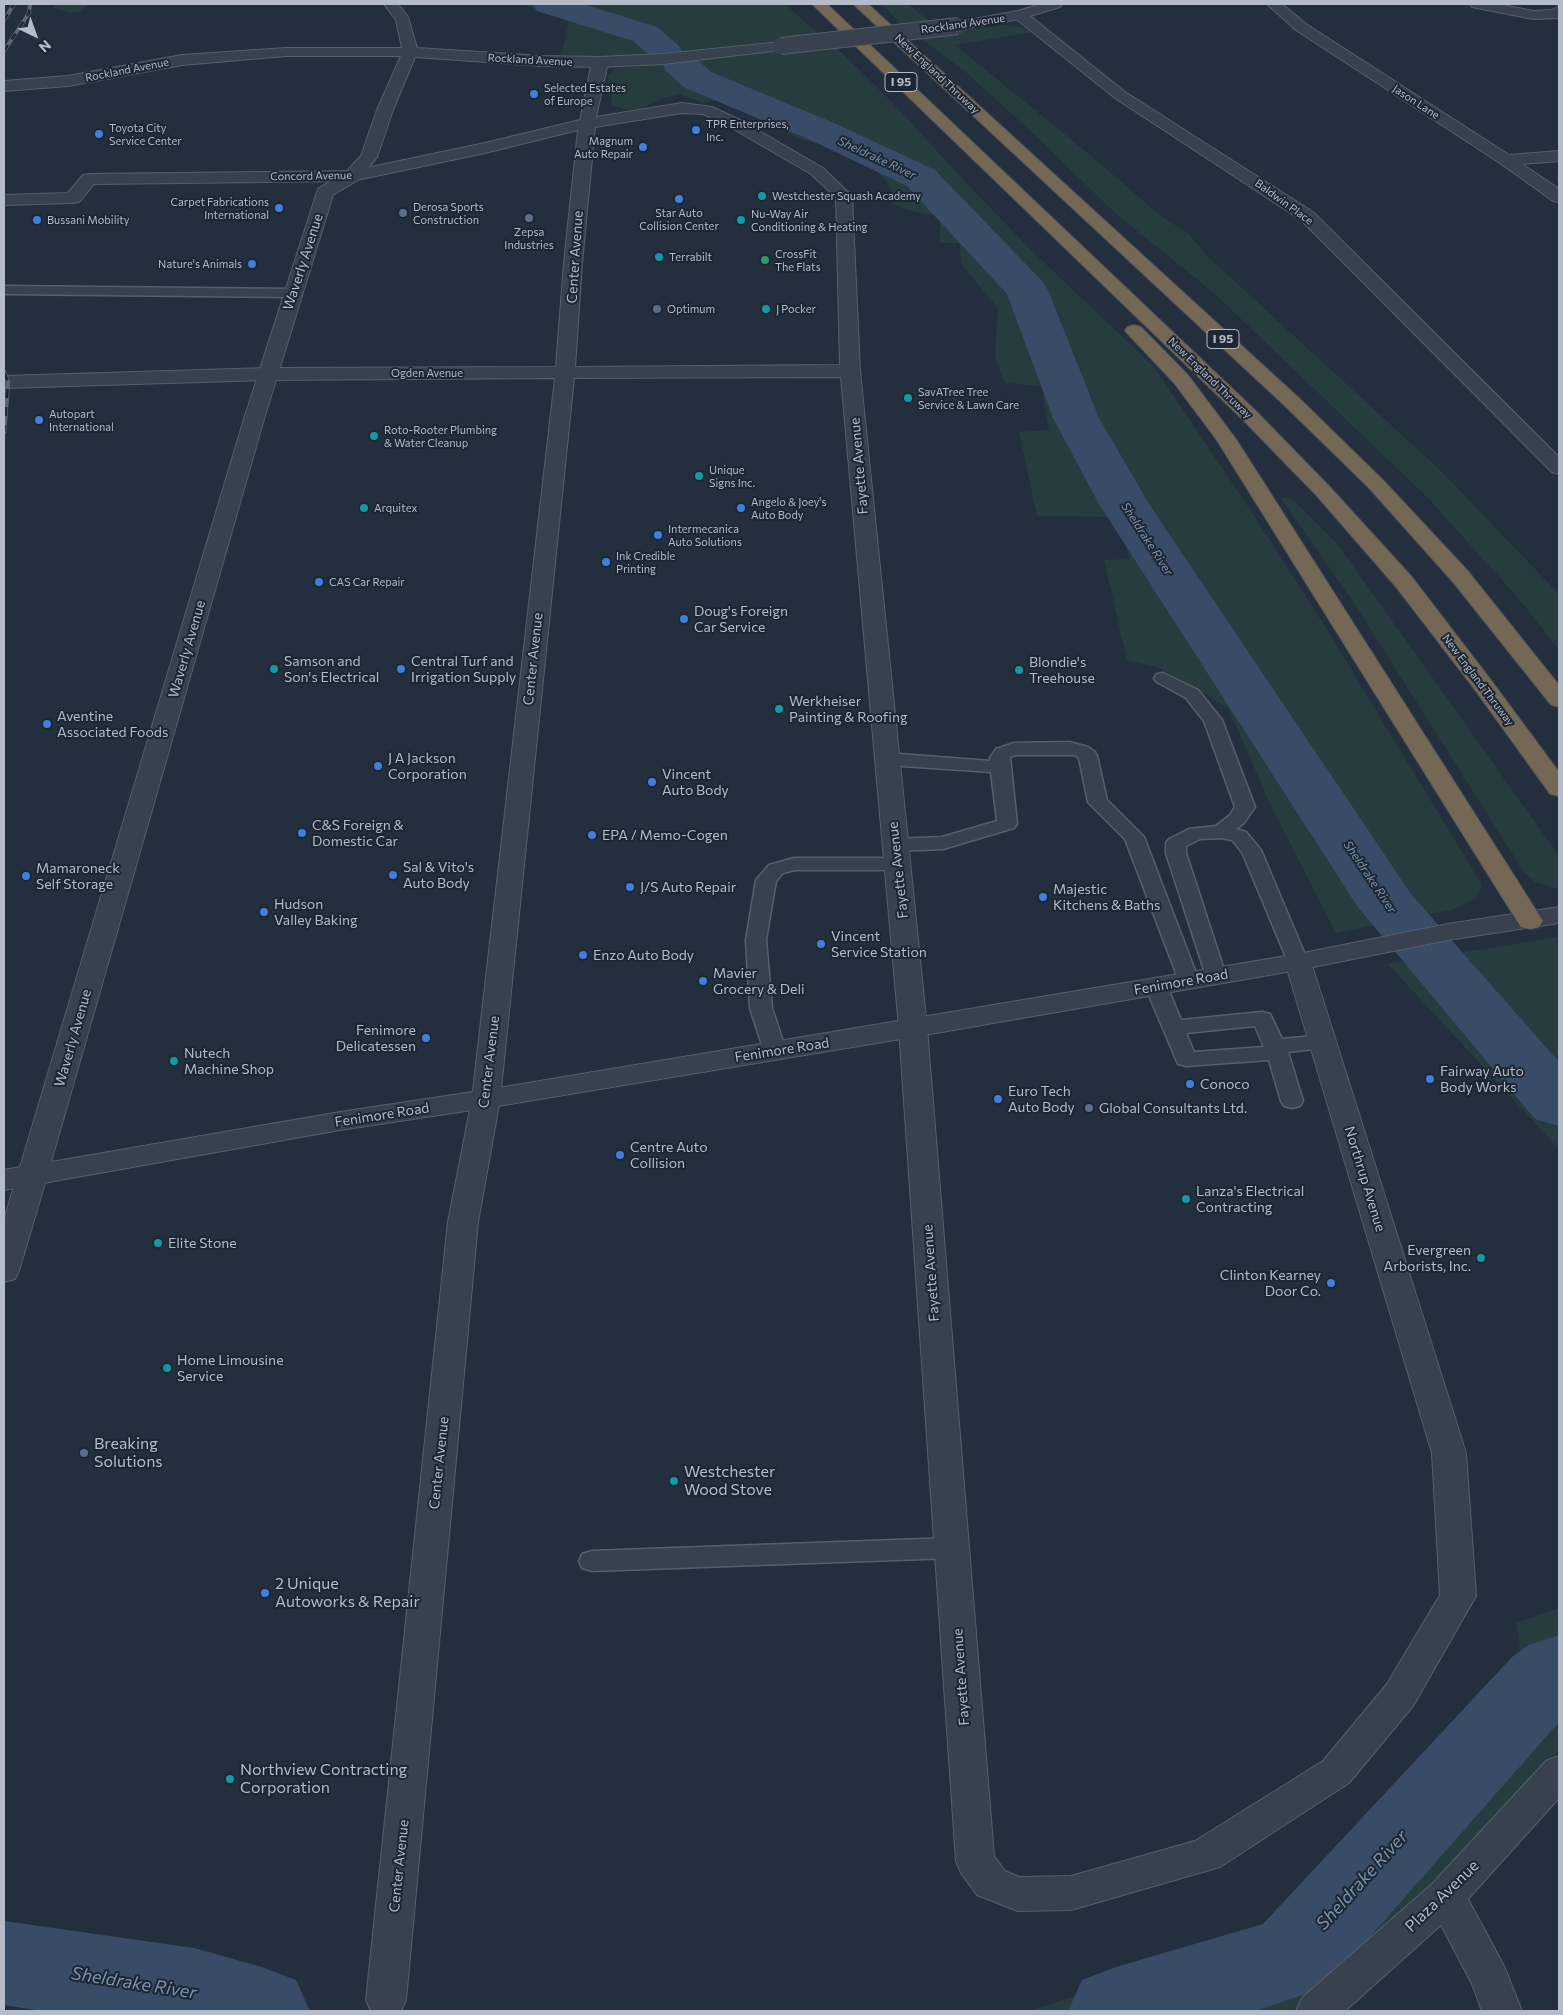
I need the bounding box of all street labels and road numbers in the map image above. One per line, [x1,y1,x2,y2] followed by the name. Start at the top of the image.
[920,12,1006,36] street label: Rockland Avenue
[892,31,982,117] street label: New England Thruway
[487,51,573,69] street label: Rockland Avenue
[84,55,170,85] street label: Rockland Avenue
[885,72,917,91] road number: I 95
[1390,82,1442,122] street label: Jason Lane
[270,169,352,183] street label: Concord Avenue
[1252,176,1316,228] street label: Baldwin Place
[563,210,587,304] street label: Center Avenue
[279,211,327,313] street label: Waverly Avenue
[1207,329,1239,348] road number: I 95
[1166,335,1254,421] street label: New England Thruway
[391,366,463,380] street label: Ogden Avenue
[846,417,872,515] street label: Fayette Avenue
[165,598,209,700] street label: Waverly Avenue
[520,612,546,706] street label: Center Avenue
[1439,632,1517,728] street label: New England Thruway
[885,821,911,919] street label: Fayette Avenue
[1133,965,1229,999] street label: Fenimore Road
[51,987,95,1089] street label: Waverly Avenue
[475,1015,503,1109] street label: Center Avenue
[734,1034,830,1066] street label: Fenimore Road
[334,1099,430,1131] street label: Fenimore Road
[1341,1124,1389,1234] street label: Northrup Avenue
[919,1224,943,1322] street label: Fayette Avenue
[426,1416,452,1510] street label: Center Avenue
[949,1628,973,1726] street label: Fayette Avenue
[386,1819,412,1913] street label: Center Avenue
[1401,1856,1483,1936] street label: Plaza Avenue

